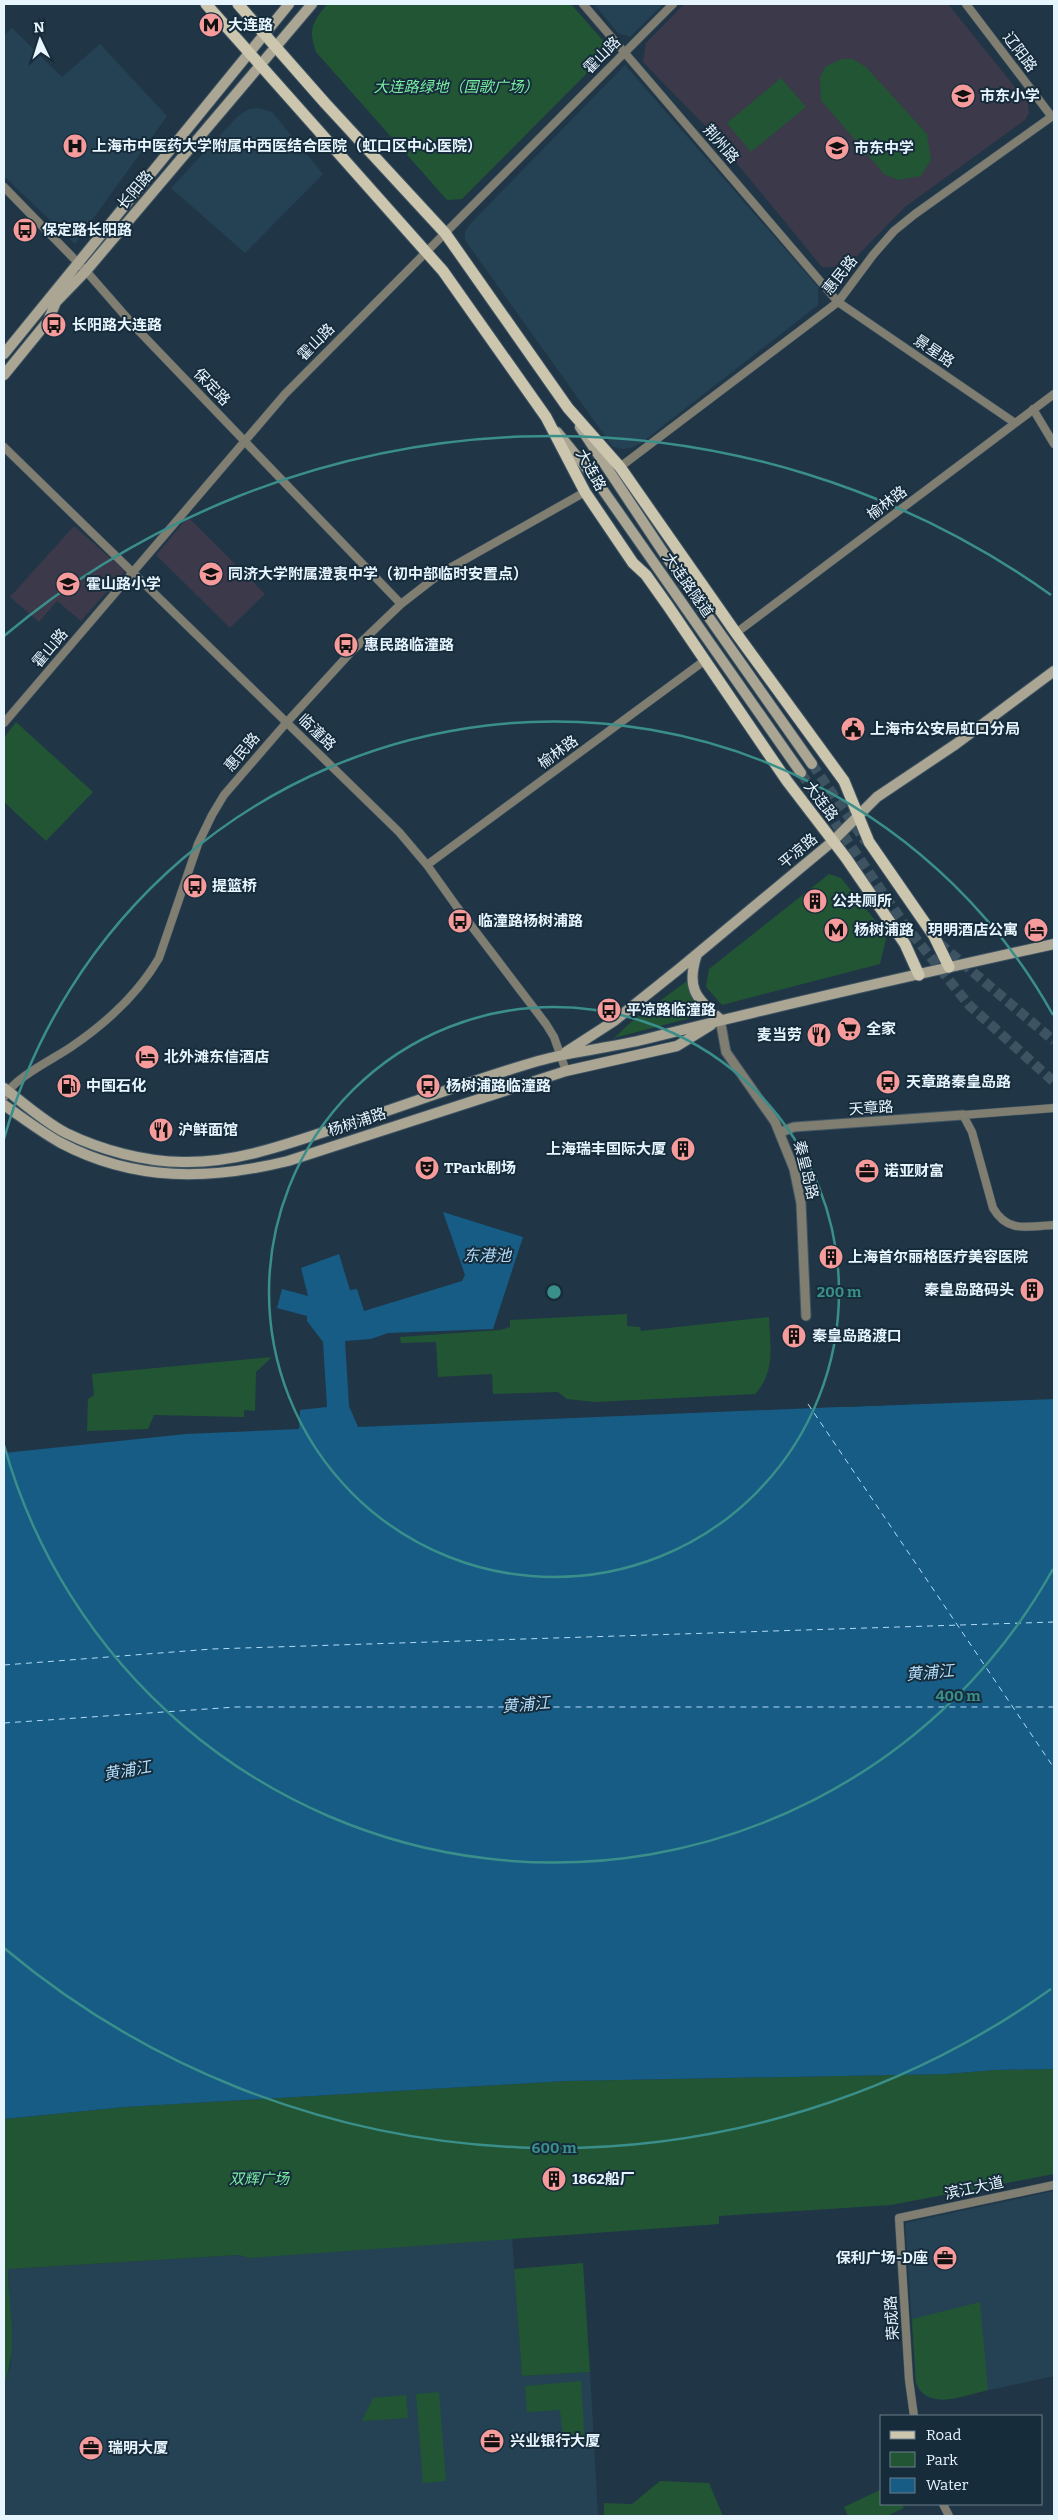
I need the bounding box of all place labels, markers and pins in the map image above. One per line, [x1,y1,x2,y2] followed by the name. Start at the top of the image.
[198,12,224,38] metro station icon: 大连路
[228,16,273,34] place label: 大连路
[950,83,976,109] school or university icon: 市东小学
[980,87,1040,105] place label: 市东小学
[62,133,88,159] hospital icon: 上海市中医药大学附属中西医结合医院（虹口区中心医院）
[824,135,850,161] school or university icon: 市东中学
[92,137,482,155] place label: 上海市中医药大学附属中西医结合医院（虹口区中心医院）
[854,139,914,157] place label: 市东中学
[12,217,38,243] bus stop icon: 保定路长阳路
[42,221,132,239] place label: 保定路长阳路
[41,312,67,338] bus stop icon: 长阳路大连路
[72,316,162,334] place label: 长阳路大连路
[198,561,224,587] school or university icon: 同济大学附属澄衷中学（初中部临时安置点）
[228,565,528,583] place label: 同济大学附属澄衷中学（初中部临时安置点）
[55,571,81,597] school or university icon: 霍山路小学
[86,575,161,593] place label: 霍山路小学
[333,632,359,658] bus stop icon: 惠民路临潼路
[364,636,454,654] place label: 惠民路临潼路
[840,716,866,742] public building icon: 上海市公安局虹口分局
[870,720,1020,738] place label: 上海市公安局虹口分局
[182,873,208,899] bus stop icon: 提篮桥
[212,877,257,895] place label: 提篮桥
[802,888,828,914] building icon: 公共厕所
[832,892,892,910] place label: 公共厕所
[447,908,473,934] bus stop icon: 临潼路杨树浦路
[478,912,583,930] place label: 临潼路杨树浦路
[823,917,849,943] metro station icon: 杨树浦路
[1023,917,1049,943] hotel icon: 玥明酒店公寓
[854,921,914,939] place label: 杨树浦路
[928,921,1018,939] place label: 玥明酒店公寓
[596,997,622,1023] bus stop icon: 平凉路临潼路
[626,1001,716,1019] place label: 平凉路临潼路
[836,1016,862,1042] supermarket icon: 全家
[866,1020,896,1038] place label: 全家
[806,1022,832,1048] restaurant icon: 麦当劳
[757,1026,802,1044] place label: 麦当劳
[134,1044,160,1070] hotel icon: 北外滩东信酒店
[164,1048,269,1066] place label: 北外滩东信酒店
[875,1069,901,1095] bus stop icon: 天章路秦皇岛路
[56,1073,82,1099] fuel station icon: 中国石化
[415,1073,441,1099] bus stop icon: 杨树浦路临潼路
[906,1073,1011,1091] place label: 天章路秦皇岛路
[86,1077,146,1095] place label: 中国石化
[446,1077,551,1095] place label: 杨树浦路临潼路
[148,1117,174,1143] restaurant icon: 沪鲜面馆
[178,1121,238,1139] place label: 沪鲜面馆
[670,1136,696,1162] building icon: 上海瑞丰国际大厦
[546,1140,666,1158] place label: 上海瑞丰国际大厦
[414,1155,440,1181] theatre icon: TPark剧场
[854,1158,880,1184] office icon: 诺亚财富
[444,1159,516,1177] place label: TPark剧场
[884,1162,944,1180] place label: 诺亚财富
[818,1244,844,1270] building icon: 上海首尔丽格医疗美容医院
[848,1248,1028,1266] place label: 上海首尔丽格医疗美容医院
[1019,1277,1045,1303] building icon: 秦皇岛路码头
[924,1281,1014,1299] place label: 秦皇岛路码头
[545,1283,563,1301] centre of rings
[781,1323,807,1349] building icon: 秦皇岛路渡口
[812,1327,902,1345] place label: 秦皇岛路渡口
[541,2166,567,2192] building icon: 1862船厂
[572,2170,635,2188] place label: 1862船厂
[932,2245,958,2271] office icon: 保利广场-D座
[836,2249,928,2267] place label: 保利广场-D座
[479,2428,505,2454] office icon: 兴业银行大厦
[510,2432,600,2450] place label: 兴业银行大厦
[78,2435,104,2461] office icon: 瑞明大厦
[108,2439,168,2457] place label: 瑞明大厦

